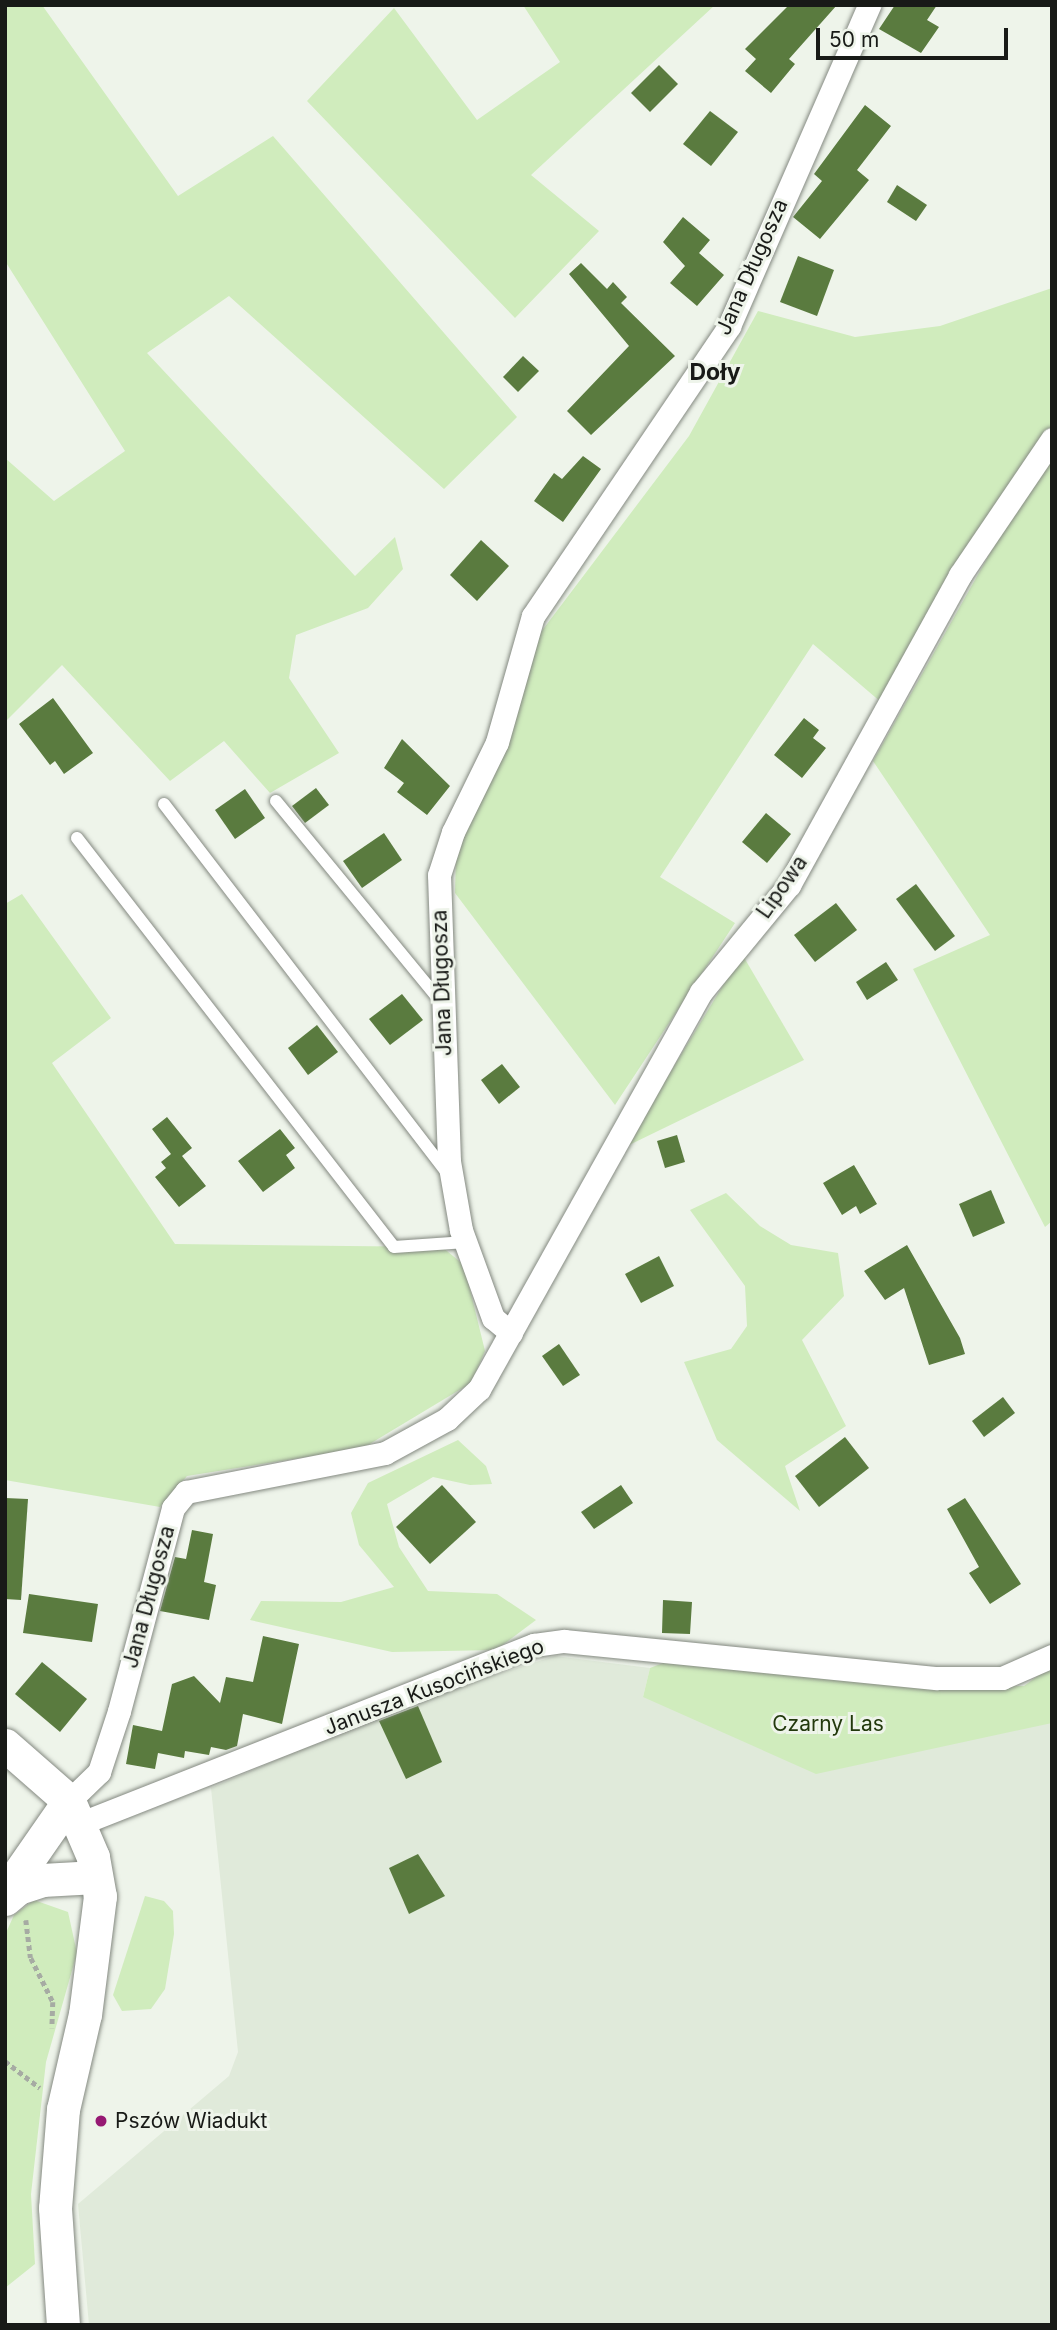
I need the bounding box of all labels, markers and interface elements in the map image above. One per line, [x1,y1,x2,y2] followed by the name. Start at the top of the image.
[819,14,1012,58] scale bar
[829,27,879,52] text: 50 m
[711,195,793,339] street label: Jana Długosza
[689,358,741,386] district label: Doły
[751,851,813,923] street label: Lipowa
[427,909,457,1057] street label: Jana Długosza
[118,1523,180,1671] street label: Jana Długosza
[321,1633,547,1741] street label: Janusza Kusocińskiego
[772,1711,884,1737] park label: Czarny Las
[115,2108,267,2134] place label: Pszów Wiadukt
[93,2113,109,2129] marker: Pszów Wiadukt

